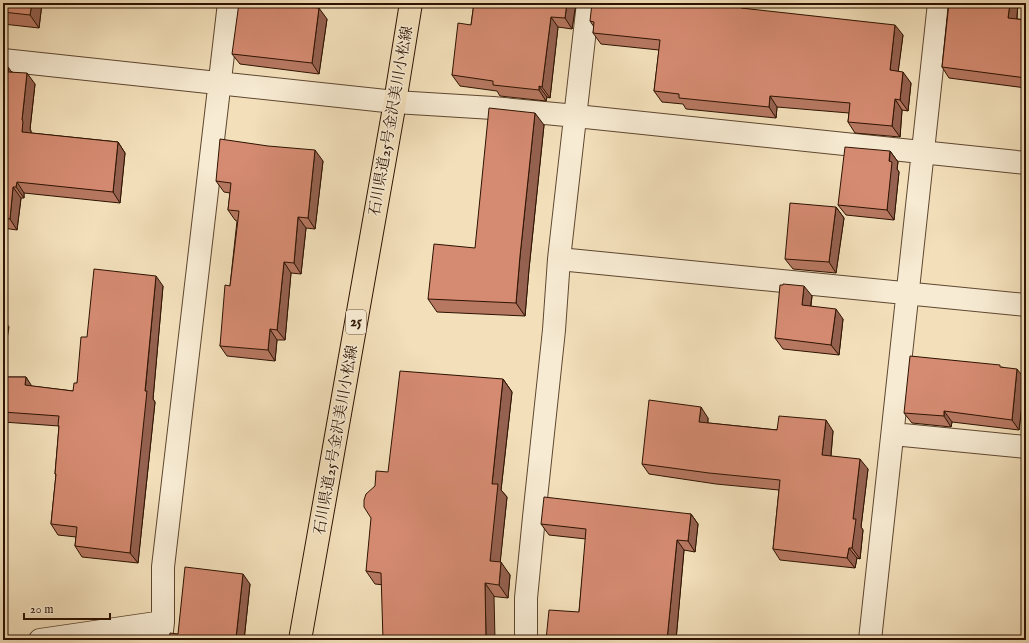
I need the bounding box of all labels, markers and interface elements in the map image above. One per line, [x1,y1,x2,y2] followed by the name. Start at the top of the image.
[365,25,417,217] street label: 石川県道25号金沢美川小松線
[346,310,366,334] road number: 25
[310,344,362,536] street label: 石川県道25号金沢美川小松線
[24,595,110,621] scale bar
[30,602,53,617] text: 20 m

